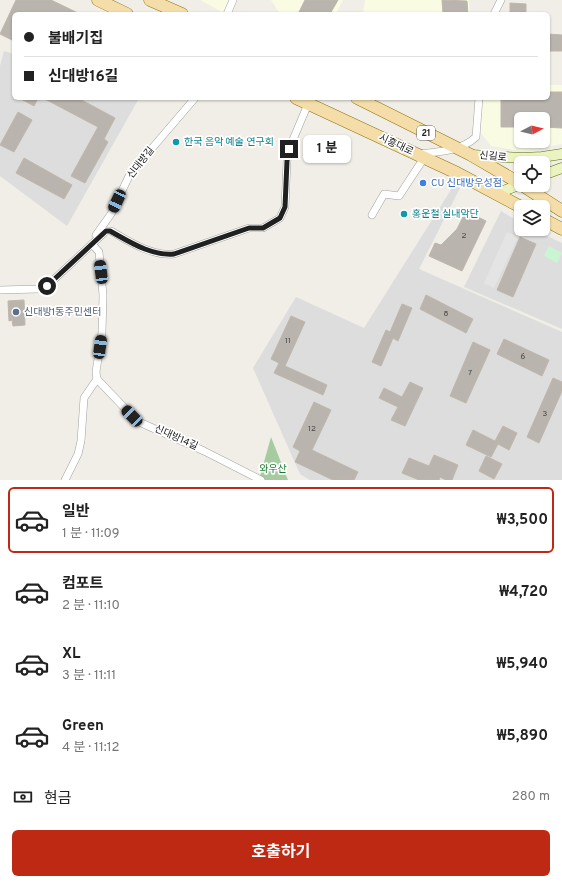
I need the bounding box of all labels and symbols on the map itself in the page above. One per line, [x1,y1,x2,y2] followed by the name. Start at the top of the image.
[514,112,550,148] north arrow
[417,126,435,140] road number: 21
[377,131,415,159] street label: 시흥대로
[303,135,351,163] callout: 1 분
[184,136,274,149] place label: 한국 음악 예술 연구회
[171,137,181,147] marker: 한국 음악 예술 연구회
[280,140,298,158] route end
[125,144,157,182] street label: 신대방길
[479,149,507,165] street label: 신길로
[431,177,502,190] place label: CU 신대방우성점
[418,178,428,188] marker: CU 신대방우성점
[106,188,128,214] car
[412,208,479,221] place label: 홍운철 실내악단
[399,209,409,219] marker: 홍운철 실내악단
[462,231,467,241] house number: 2
[94,259,108,285] car
[38,277,56,295] route start
[24,306,101,319] place label: 신대방1동주민센터
[11,307,21,317] marker: 신대방1동주민센터
[444,309,449,319] house number: 8
[92,334,108,360] car
[285,336,291,346] house number: 11
[521,352,526,362] house number: 6
[468,368,472,378] house number: 7
[119,403,145,429] car
[543,409,548,419] house number: 3
[152,423,200,453] street label: 신대방14길
[308,424,316,434] house number: 12
[259,463,287,476] park label: 와우산

